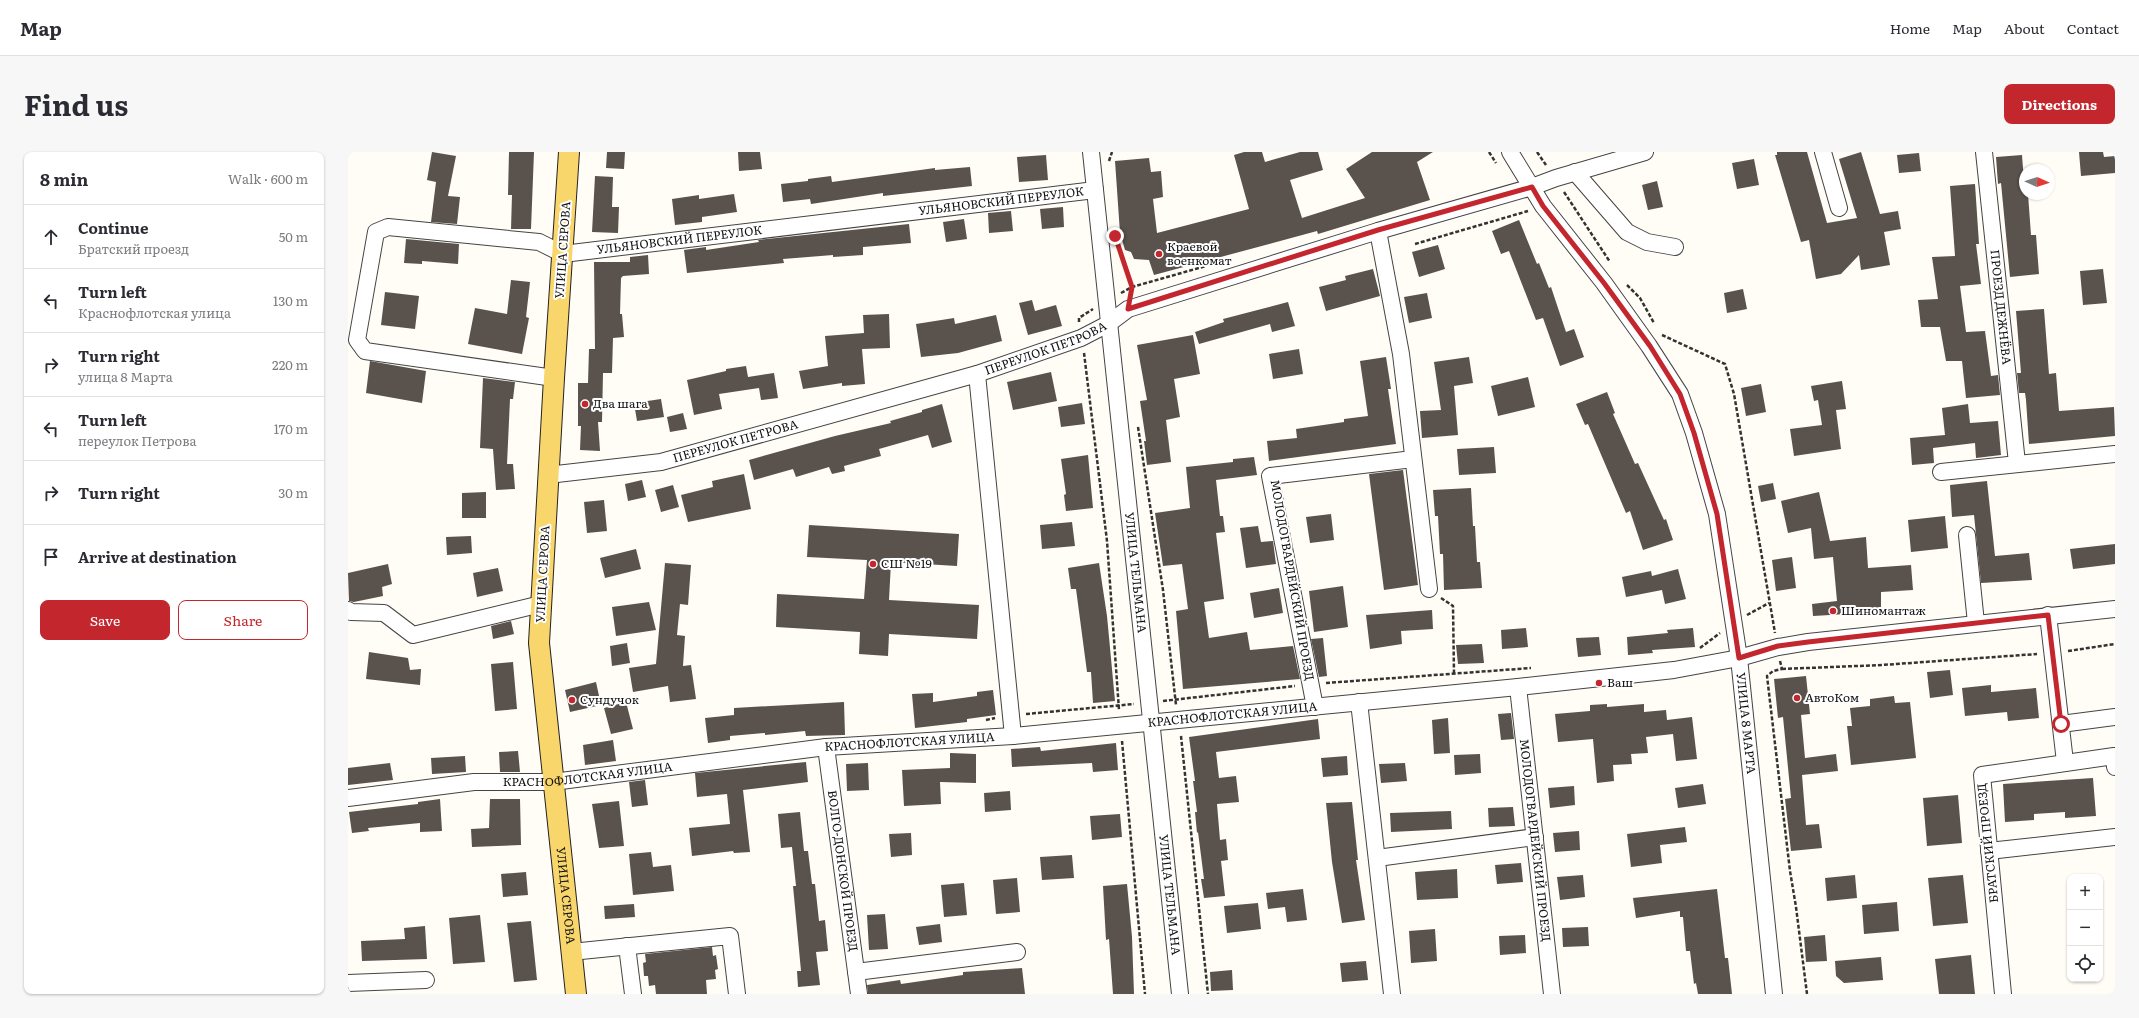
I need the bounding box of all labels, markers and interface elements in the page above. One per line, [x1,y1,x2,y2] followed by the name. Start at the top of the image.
[20,14,62,42] text: Map
[1890,18,1930,38] text: Home
[1952,18,1982,38] text: Map
[2004,18,2045,38] text: About
[2067,18,2119,38] text: Contact
[24,83,128,125] text: Find us
[2004,84,2115,124] button: Directions
[2019,164,2055,200] north arrow
[40,166,88,191] text: 8 min
[228,169,308,188] text: Walk · 600 m
[917,181,1085,219] street label: УЛЬЯНОВСКИЙ ПЕРЕУЛОК
[550,201,574,299] street label: УЛИЦА СЕРОВА
[78,216,148,239] text: Continue
[596,220,763,258] street label: УЛЬЯНОВСКИЙ ПЕРЕУЛОК
[40,226,62,248] icon: ahead
[279,227,308,246] text: 50 m
[1106,227,1124,245] route end
[1167,237,1232,269] place label: Краевой военкомат
[78,239,189,258] text: Братский проезд
[1154,249,1164,259] marker: Краевой военкомат
[1986,249,2017,366] street label: ПРОЕЗД ДЕЖНЁВА
[78,280,147,303] text: Turn left
[40,290,62,312] icon: left
[273,291,308,310] text: 130 m
[78,303,231,322] text: Краснофлотская улица
[982,316,1109,379] street label: ПЕРЕУЛОК ПЕТРОВА
[78,344,160,367] text: Turn right
[40,354,62,376] icon: right
[272,355,308,374] text: 220 m
[78,367,173,386] text: улица 8 Марта
[593,394,648,412] place label: Два шага
[580,399,590,409] marker: Два шага
[78,408,147,431] text: Turn left
[671,414,800,466] street label: ПЕРЕУЛОК ПЕТРОВА
[40,418,62,440] icon: left
[274,419,308,438] text: 170 m
[78,431,197,450] text: переулок Петрова
[1266,478,1320,682] street label: МОЛОДОГВАРДЕЙСКИЙ ПРОЕЗД
[78,481,160,504] text: Turn right
[40,482,62,504] icon: right
[278,483,308,502] text: 30 m
[1121,511,1152,634] street label: УЛИЦА ТЕЛЬМАНА
[530,525,554,623] street label: УЛИЦА СЕРОВА
[78,545,237,568] text: Arrive at destination
[40,546,62,568] icon: arrive
[881,554,932,572] place label: СШ №19
[868,559,878,569] marker: СШ №19
[40,600,170,640] button: Save
[178,600,308,640] button: Share
[1841,601,1927,619] place label: Шиномантаж
[1828,606,1838,616] marker: Шиномантаж
[1733,672,1761,775] street label: УЛИЦА 8 МАРТА
[1607,673,1633,691] place label: Ваш
[1594,678,1604,688] marker: Ваш
[1805,688,1859,706] place label: АвтоКом
[580,690,639,708] place label: Сундучок
[1792,693,1802,703] marker: АвтоКом
[567,695,577,705] marker: Сундучок
[1147,697,1318,731] street label: КРАСНОФЛОТСКАЯ УЛИЦА
[2052,715,2070,733] route start
[824,727,995,755] street label: КРАСНОФЛОТСКАЯ УЛИЦА
[1516,738,1556,943] street label: МОЛОДОГВАРДЕЙСКИЙ ПРОЕЗД
[503,757,673,790] street label: КРАСНОФЛОТСКАЯ УЛИЦА
[1972,782,2002,904] street label: БРАТСКИЙ ПРОЕЗД
[824,789,863,953] street label: ВОЛГО-ДОНСКОЙ ПРОЕЗД
[1155,834,1186,956] street label: УЛИЦА ТЕЛЬМАНА
[553,846,581,945] street label: УЛИЦА СЕРОВА
[2067,874,2103,982] map controls
[2067,874,2103,910] button: +
[2067,910,2103,946] button: −
[2067,946,2103,982] button: locate

